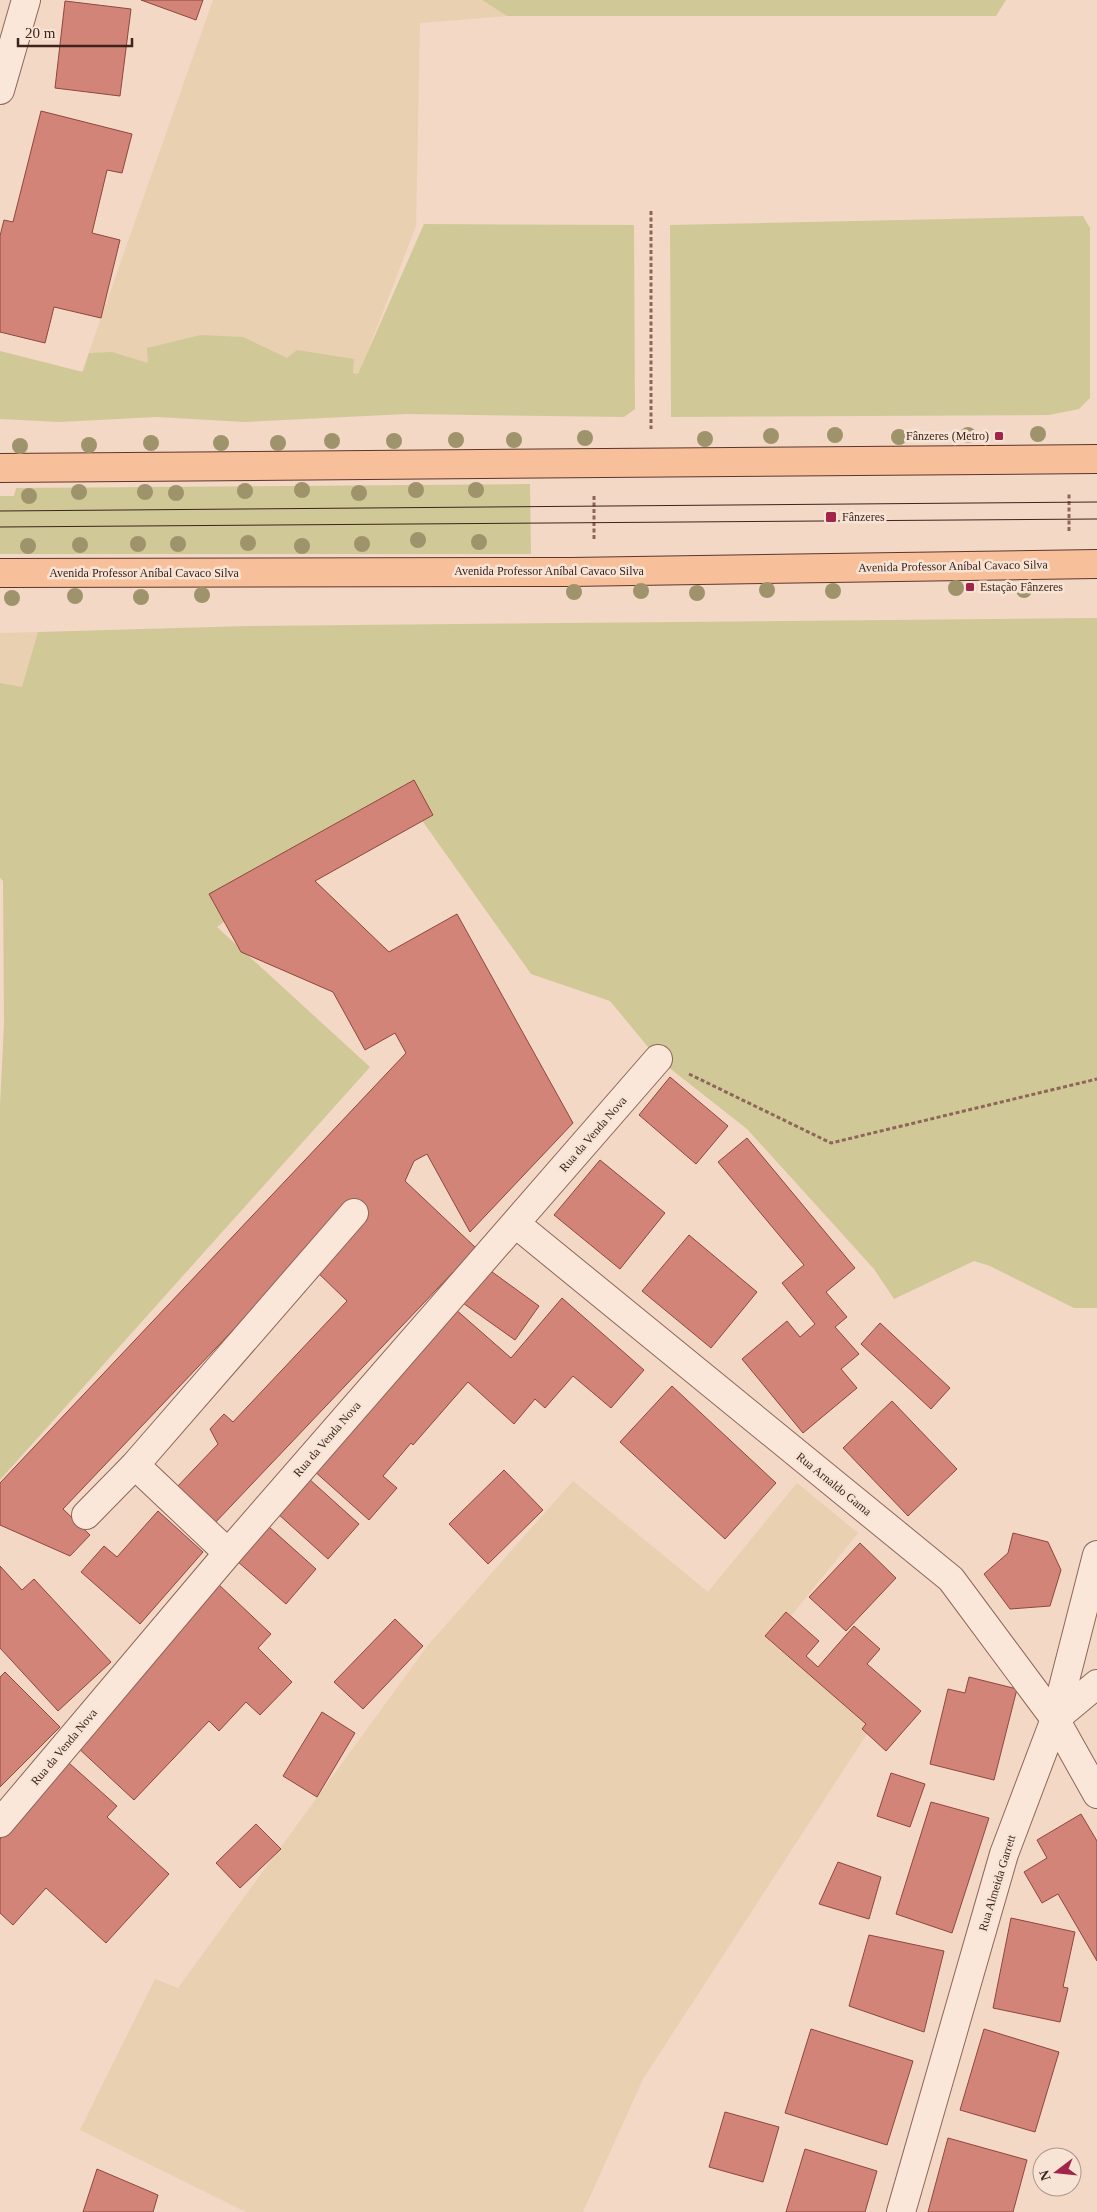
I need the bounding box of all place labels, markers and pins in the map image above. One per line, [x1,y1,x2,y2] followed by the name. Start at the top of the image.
[906,429,989,443] place label: Fânzeres (Metro)
[993,430,1005,442] marker: Fânzeres (Metro)
[824,510,838,524] marker: Fânzeres
[842,510,885,524] place label: Fânzeres
[980,580,1063,594] place label: Estação Fânzeres
[964,581,976,593] marker: Estação Fânzeres

